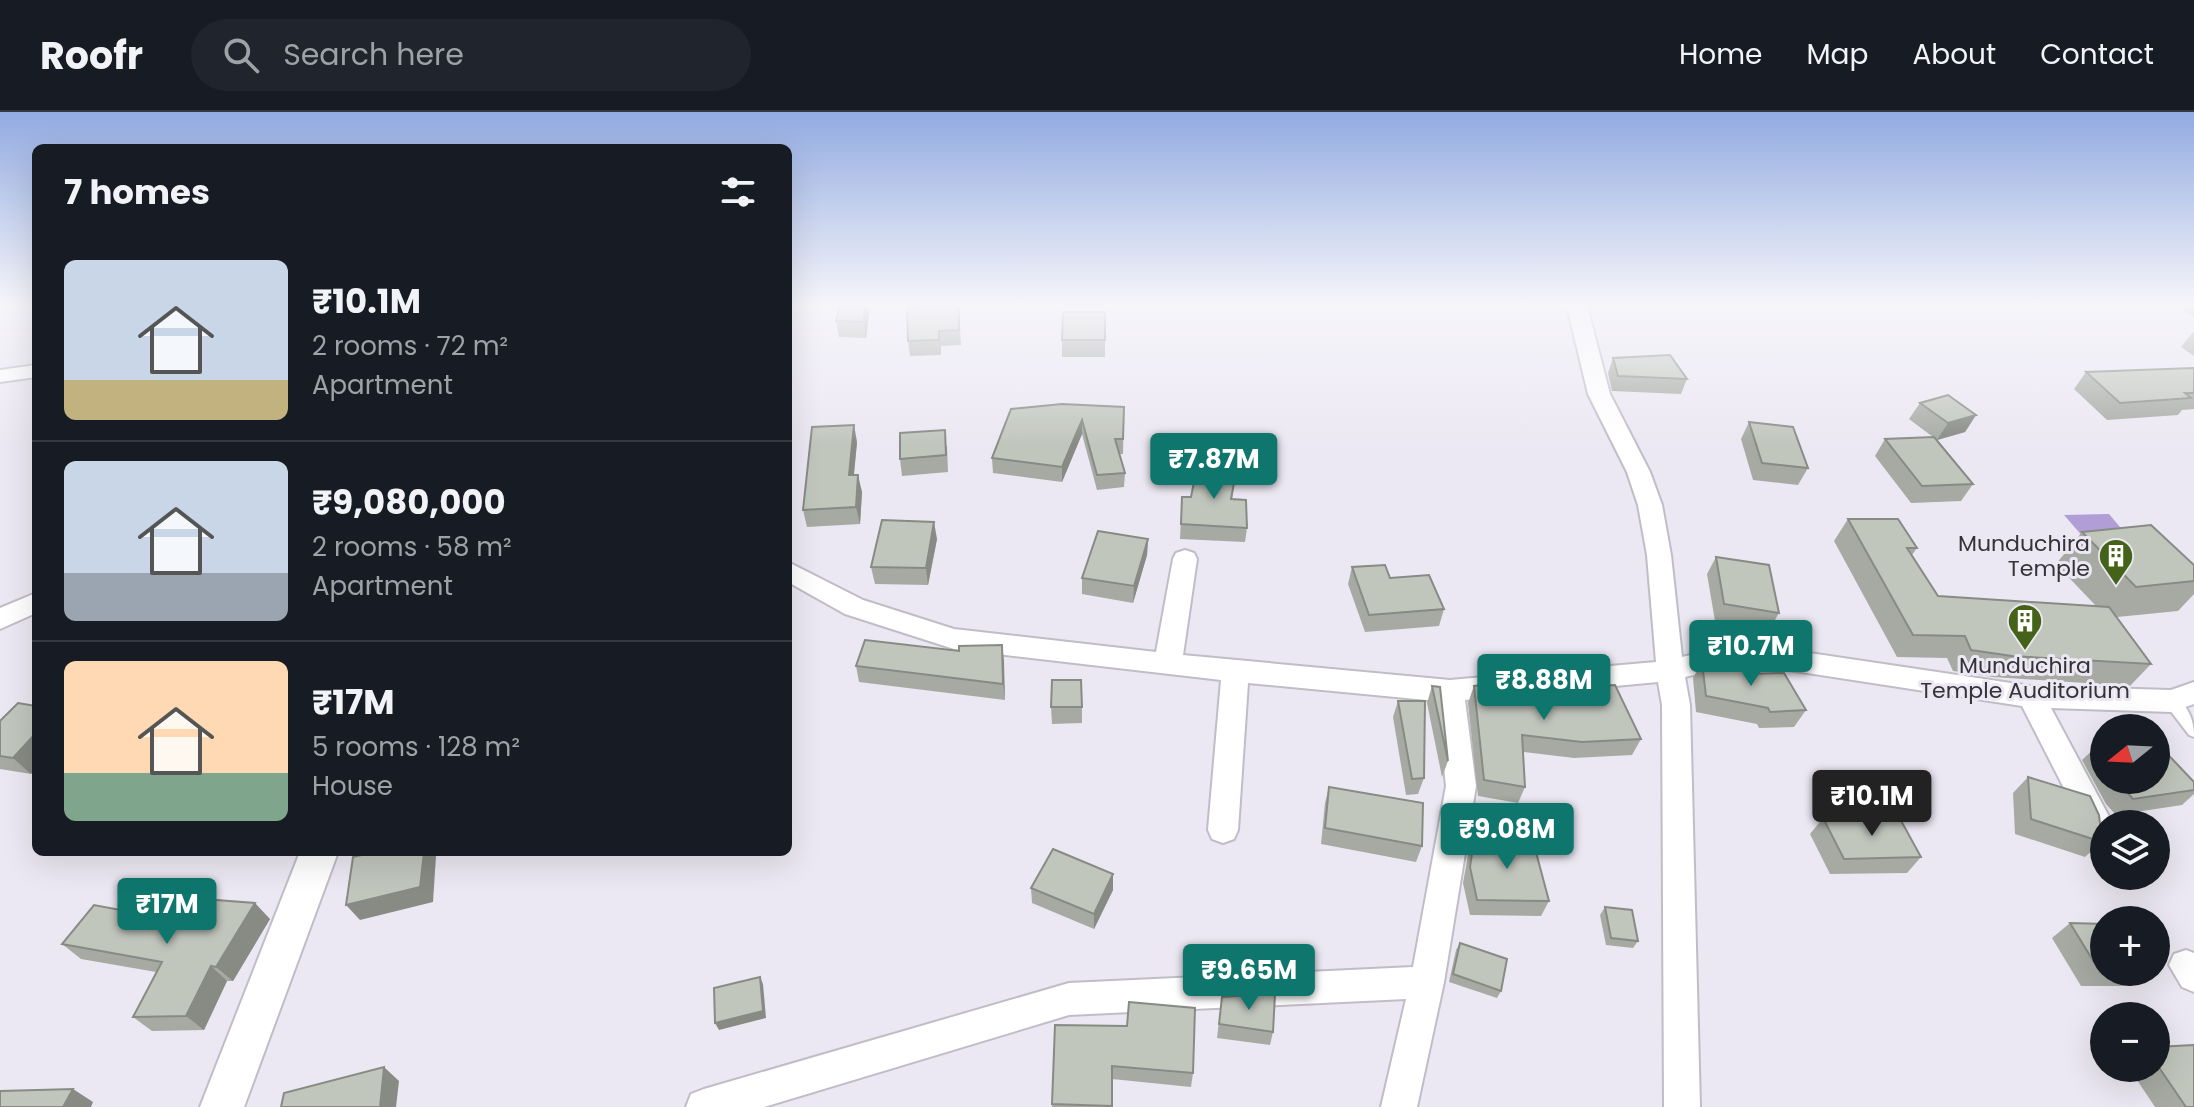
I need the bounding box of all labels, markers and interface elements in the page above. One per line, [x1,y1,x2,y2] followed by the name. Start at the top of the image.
[191,19,751,91] search box
[40,29,143,82] text: Roofr
[219,33,263,77] icon: search
[283,33,464,76] text: Search here
[1679,35,1762,74] text: Home
[1806,35,1868,74] text: Map
[1912,35,1996,74] text: About
[2040,35,2154,74] text: Contact
[64,168,210,216] text: 7 homes
[716,170,760,214] icon: filters
[312,277,421,325] text: ₹10.1M
[128,292,224,388] icon: home
[312,328,508,364] text: 2 rooms · 72 m²
[312,367,453,403] text: Apartment
[1149,433,1279,501] pin: ₹7.87M
[1168,441,1260,477] text: ₹7.87M
[312,478,506,526] text: ₹9,080,000
[128,493,224,589] icon: home
[1958,528,2090,584] place label: Munduchira Temple
[312,529,512,565] text: 2 rooms · 58 m²
[2097,537,2135,587] building icon: Munduchira Temple
[312,568,453,604] text: Apartment
[2006,602,2044,652] building icon: Munduchira Temple Auditorium
[1686,620,1816,688] pin: ₹10.7M
[1707,628,1795,664] text: ₹10.7M
[1920,650,2130,706] place label: Munduchira Temple Auditorium
[1479,654,1609,722] pin: ₹8.88M
[1495,662,1593,698] text: ₹8.88M
[312,678,395,726] text: ₹17M
[128,693,224,789] icon: home
[2090,714,2170,794] north arrow
[2090,714,2170,1082] map controls
[312,729,520,765] text: 5 rooms · 128 m²
[312,768,393,804] text: House
[1807,770,1937,838] pin: ₹10.1M
[1830,778,1914,814] text: ₹10.1M
[1442,803,1572,871] pin: ₹9.08M
[2090,810,2170,890] button: layers
[1459,811,1555,847] text: ₹9.08M
[120,878,214,946] pin: ₹17M
[135,886,199,922] text: ₹17M
[2090,906,2170,986] button: +
[1184,944,1314,1012] pin: ₹9.65M
[1201,952,1297,988] text: ₹9.65M
[2090,1002,2170,1082] button: −

